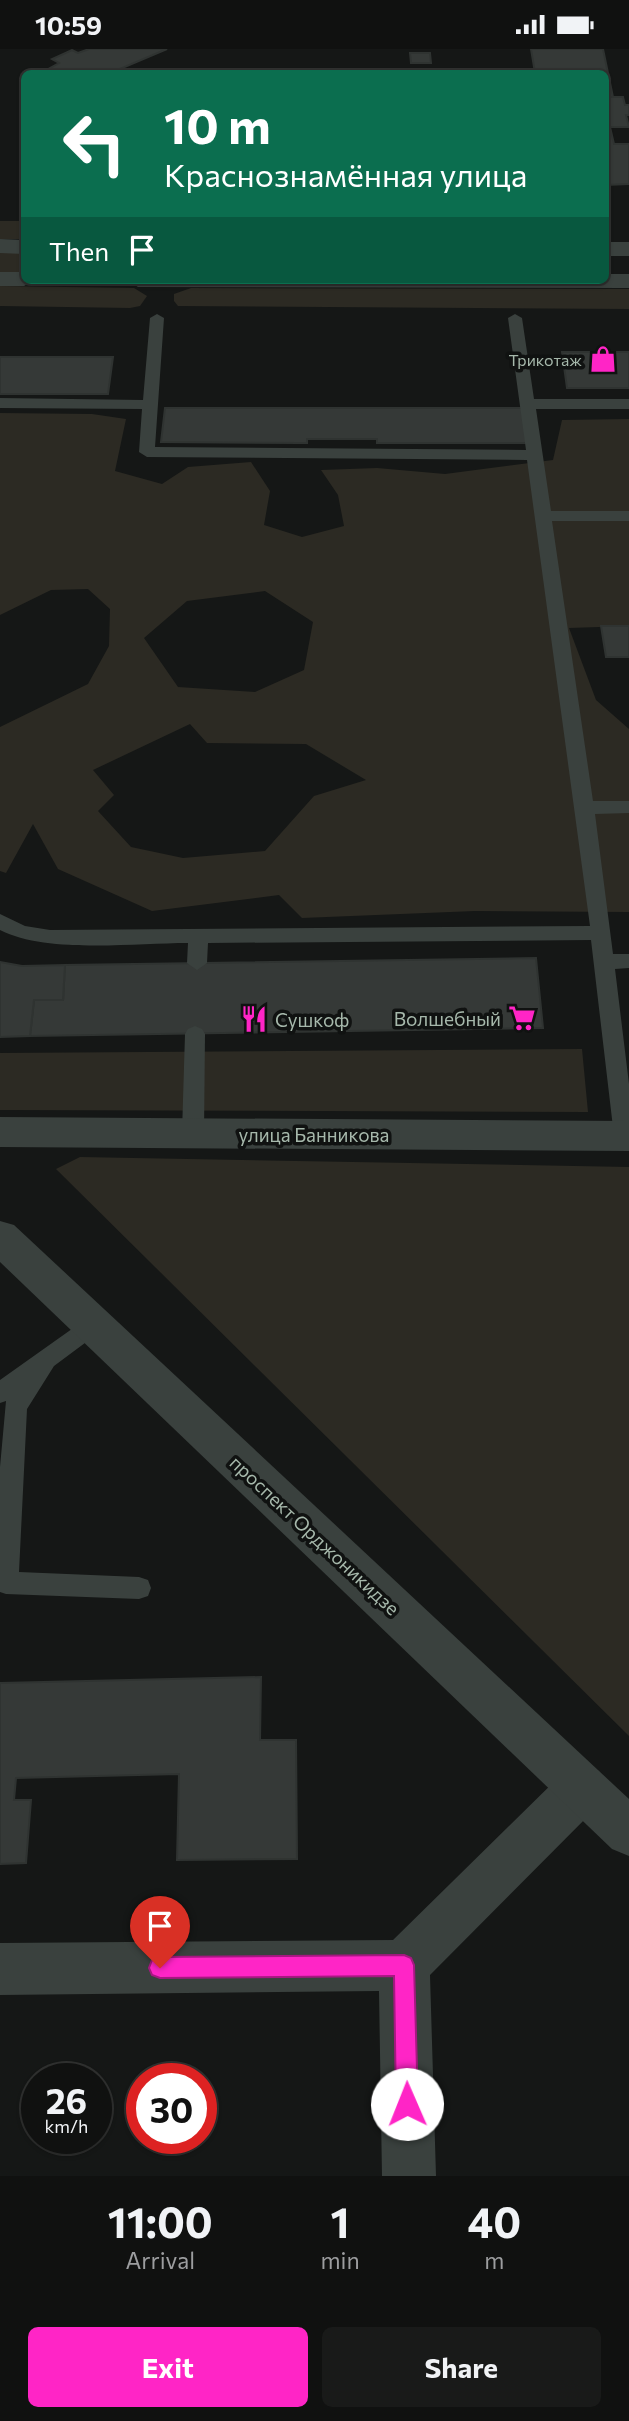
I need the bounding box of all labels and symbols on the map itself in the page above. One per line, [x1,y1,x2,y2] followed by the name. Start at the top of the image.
[588,344,618,374] shop icon: Трикотаж
[508,350,582,369] place label: Трикотаж
[507,1003,537,1033] supermarket icon: Волшебный
[239,1004,269,1034] restaurant icon: Сушкоф
[394,1007,501,1030] place label: Волшебный
[275,1008,349,1031] place label: Сушкоф
[239,1123,389,1146] street label: улица Банникова
[226,1451,404,1619] street label: проспект Орджоникидзе
[130,1896,190,1968] pin
[126,2063,217,2154] speed limit sign: 30
[370,2067,444,2141] position arrow

